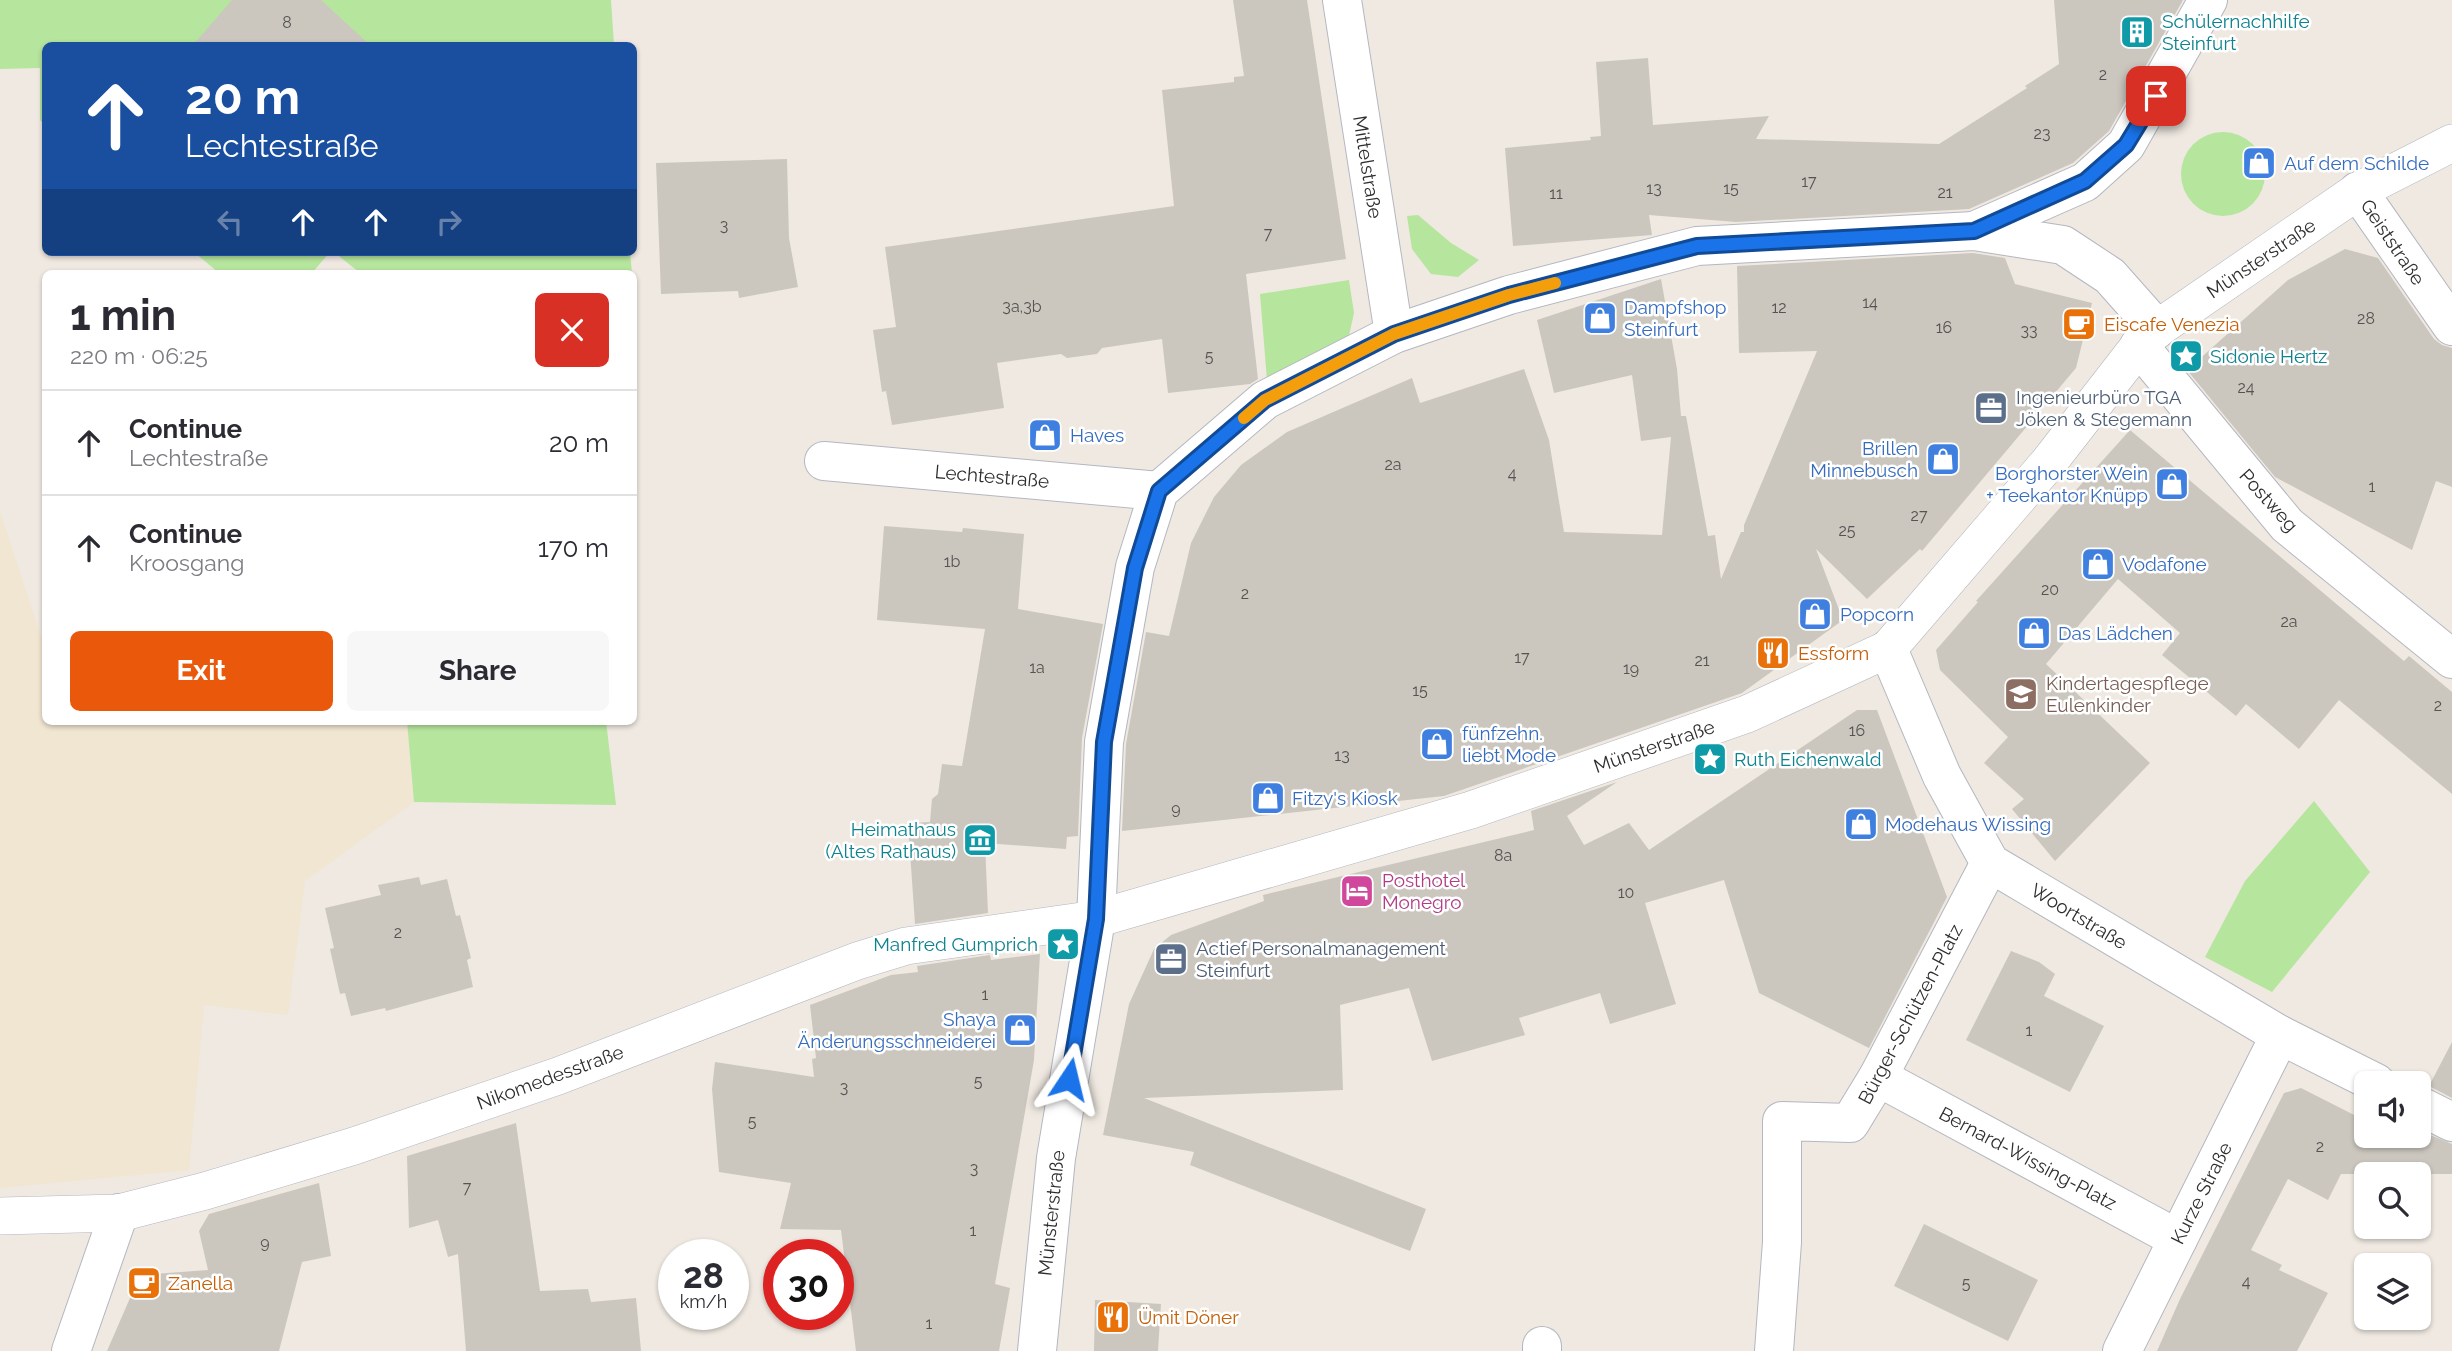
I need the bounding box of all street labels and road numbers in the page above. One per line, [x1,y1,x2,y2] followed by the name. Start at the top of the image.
[1349,114,1387,220] street label: Mittelstraße
[2356,195,2430,289] street label: Geiststraße
[2202,214,2320,302] street label: Münsterstraße
[934,460,1050,492] street label: Lechtestraße
[2235,464,2303,536] street label: Postweg
[1591,715,1717,777] street label: Münsterstraße
[2027,879,2131,953] street label: Woortstraße
[1853,920,1967,1108] street label: Bürger-Schützen-Platz
[474,1040,626,1114] street label: Nikomedesstraße
[1936,1102,2120,1214] street label: Bernard-Wissing-Platz
[2166,1138,2236,1248] street label: Kurze Straße
[1033,1149,1069,1277] street label: Münsterstraße

